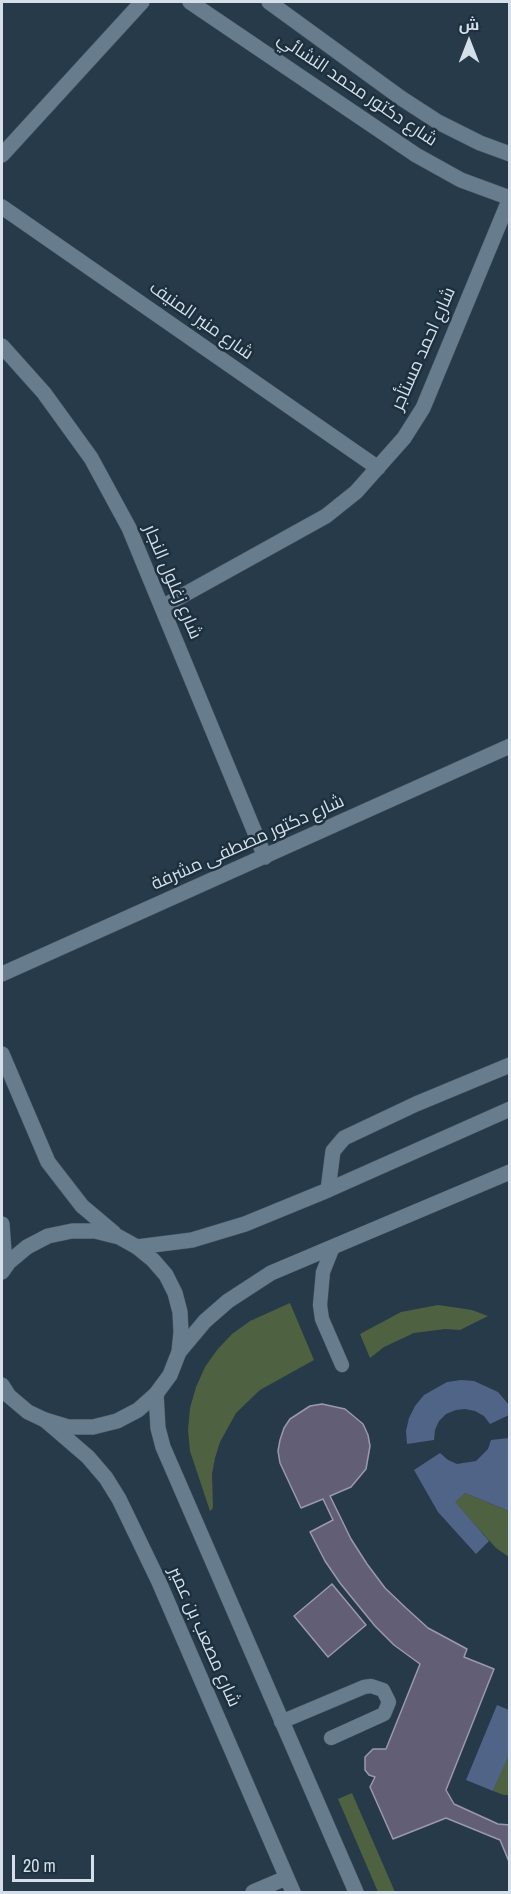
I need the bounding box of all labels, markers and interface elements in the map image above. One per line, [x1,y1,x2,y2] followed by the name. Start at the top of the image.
[439,12,499,72] north arrow
[459,13,479,35] text: ش
[273,28,441,152] street label: شارع دكتور محمد النشائي
[145,277,257,365] street label: شارع منير المنيف
[387,284,461,414] street label: شارع احمد مستأجر
[138,521,206,643] street label: شارع زغلول النجار
[148,791,348,895] street label: شارع دكتور مصطفى مشرفة
[163,1564,245,1710] street label: شارع مصعب بن عمير
[15,1843,98,1881] scale bar
[23,1853,56,1878] text: 20 m

